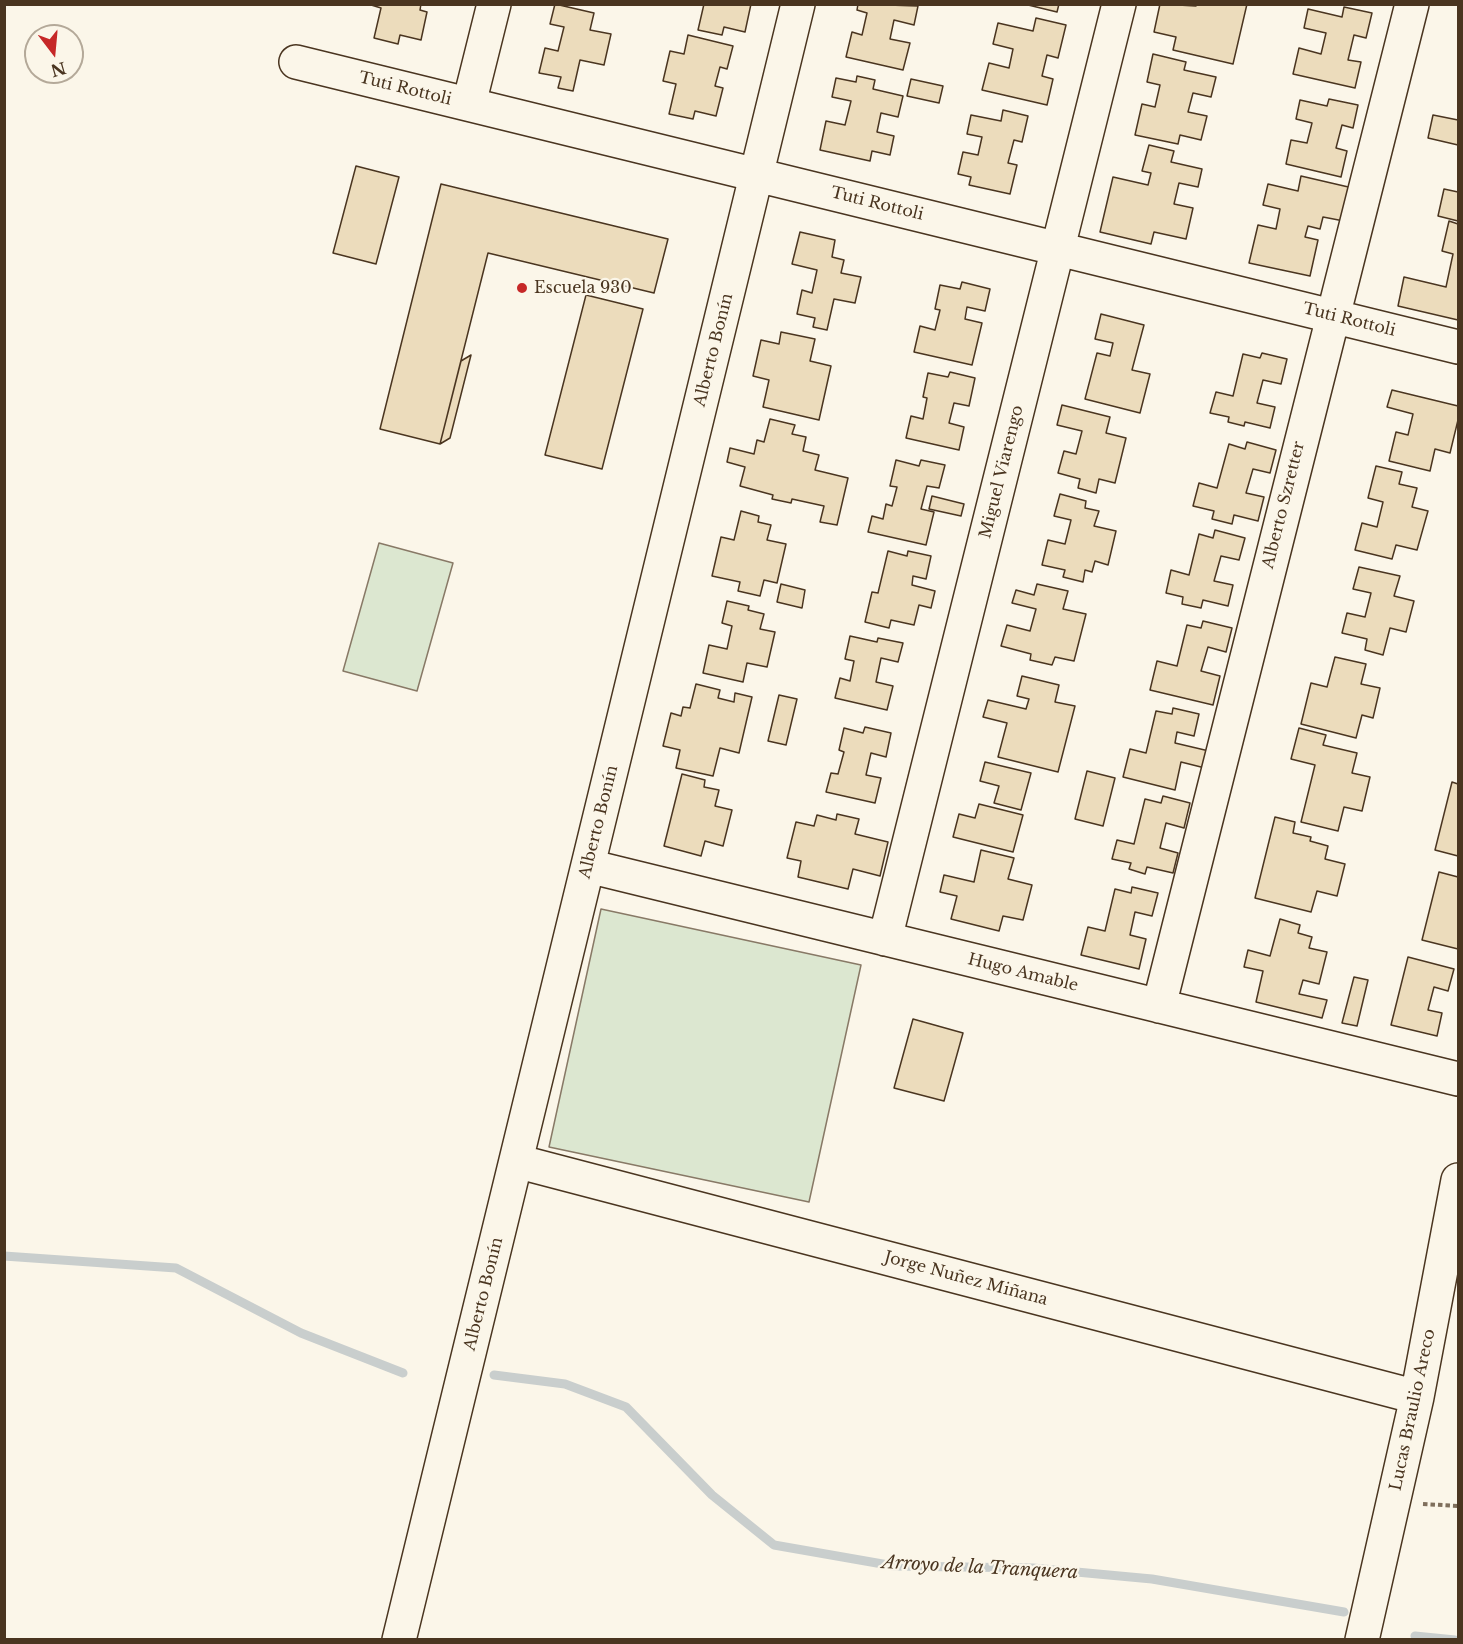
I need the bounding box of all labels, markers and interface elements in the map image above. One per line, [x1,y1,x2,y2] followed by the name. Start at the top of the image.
[24,24,84,84] north arrow
[48,58,68,81] text: N
[357,68,453,110] street label: Tuti Rottoli
[829,183,925,225] street label: Tuti Rottoli
[534,278,632,298] place label: Escuela 930
[515,281,529,295] marker: Escuela 930
[691,291,737,409] street label: Alberto Bonín
[1301,299,1397,341] street label: Tuti Rottoli
[976,403,1028,541] street label: Miguel Viarengo
[1259,439,1309,571] street label: Alberto Szretter
[576,763,622,881] street label: Alberto Bonín
[966,950,1080,996] street label: Hugo Amable
[461,1235,507,1353] street label: Alberto Bonín
[882,1248,1050,1310] street label: Jorge Nuñez Miñana
[1386,1327,1440,1493] street label: Lucas Braulio Areco
[881,1552,1079,1584] water label: Arroyo de la Tranquera

